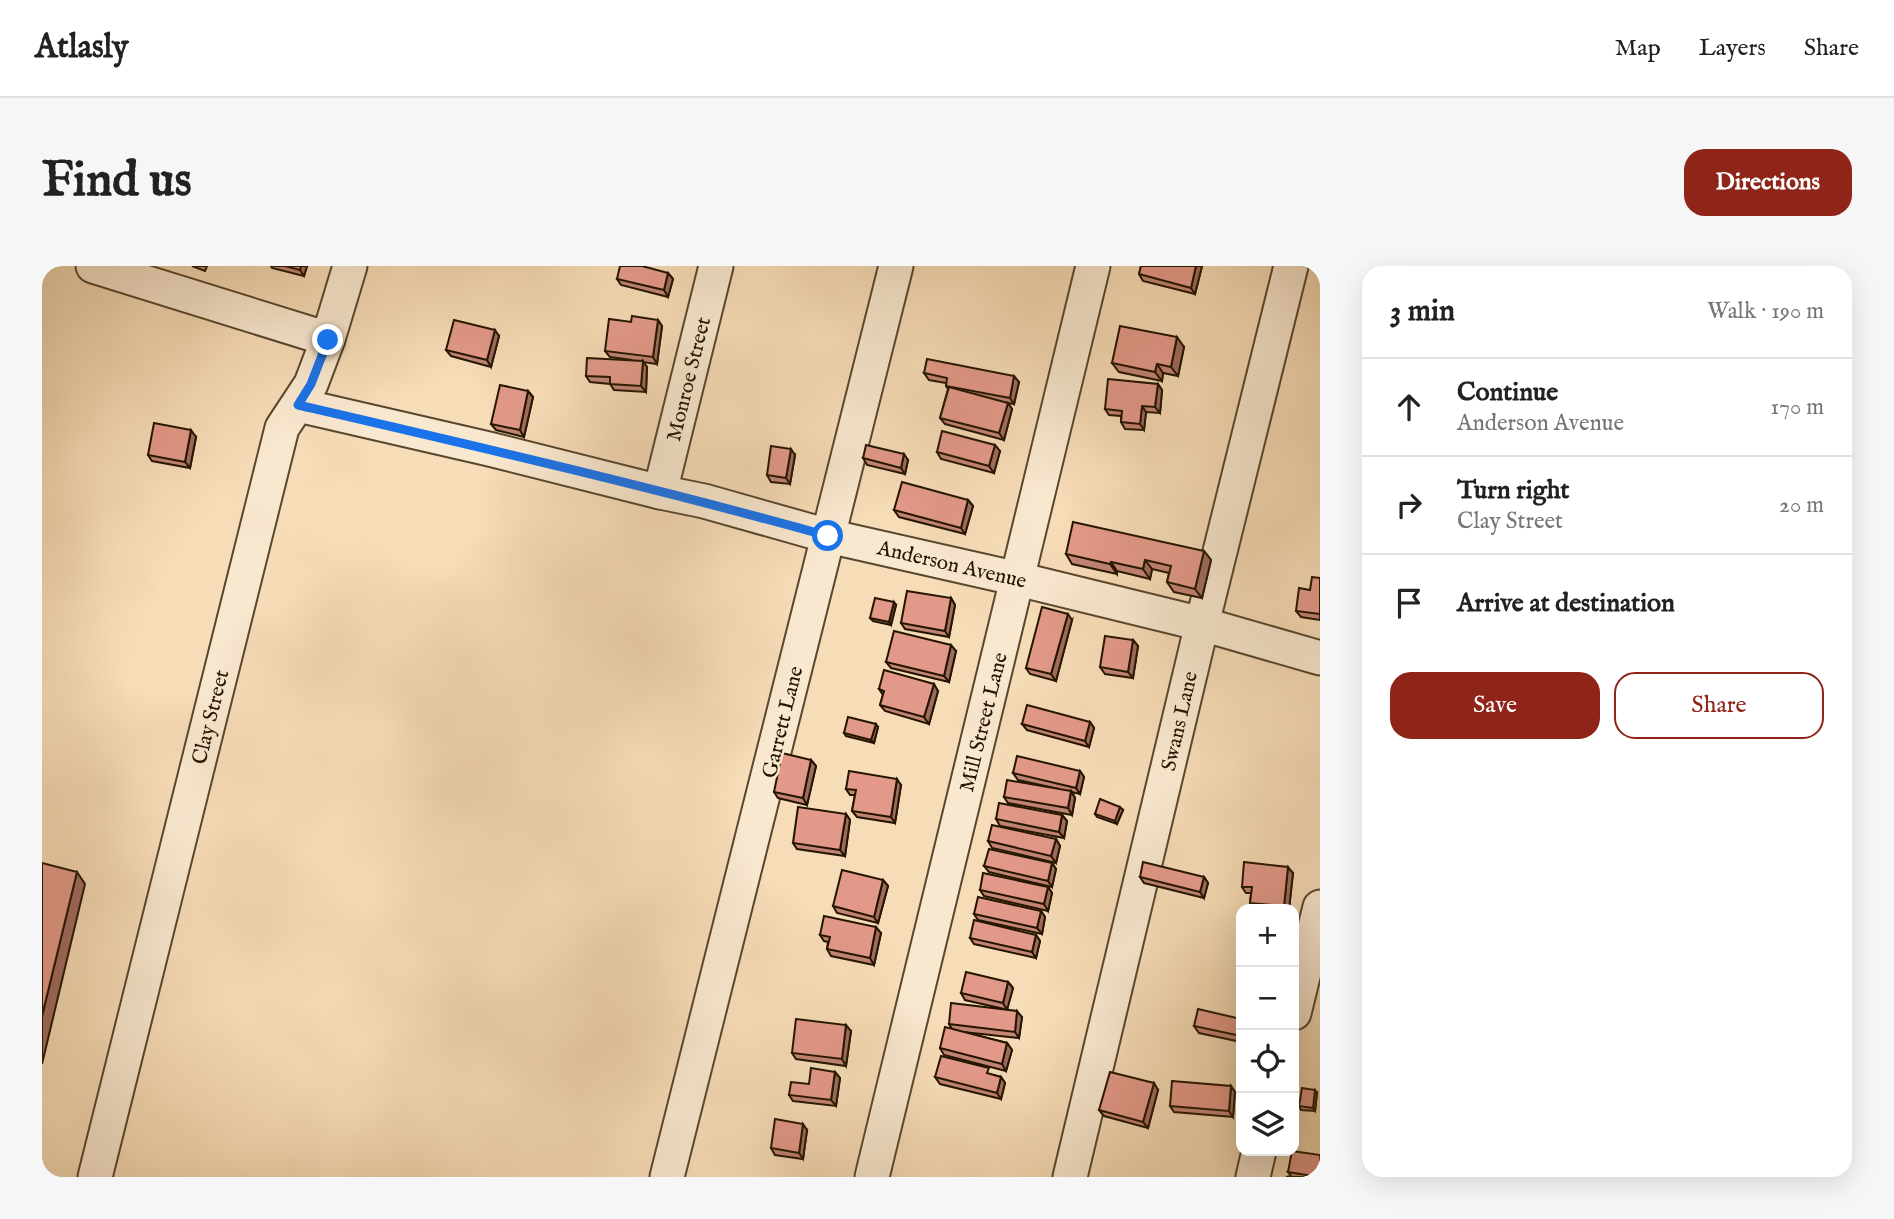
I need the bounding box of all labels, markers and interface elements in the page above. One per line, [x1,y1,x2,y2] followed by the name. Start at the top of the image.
[35,27,128,69] text: Atlasly
[1615,33,1661,64] text: Map
[1699,33,1766,64] text: Layers
[1804,33,1859,64] text: Share
[1684,149,1852,216] button: Directions
[42,151,192,213] text: Find us
[1390,293,1455,331] text: 3 min
[1707,297,1824,326] text: Walk · 190 m
[661,314,718,444] street label: Monroe Street
[312,324,343,355] route end
[1457,376,1558,409] text: Continue
[1390,388,1428,426] icon: ahead
[1771,393,1824,422] text: 170 m
[1457,409,1624,438] text: Anderson Avenue
[1457,474,1570,507] text: Turn right
[1390,486,1428,524] icon: right
[1779,491,1824,520] text: 20 m
[1457,507,1563,536] text: Clay Street
[812,520,843,551] route start
[873,535,1029,596] street label: Anderson Avenue
[1390,584,1428,622] icon: arrive
[1457,587,1675,620] text: Arrive at destination
[954,649,1015,795] street label: Mill Street Lane
[756,663,811,781] street label: Garrett Lane
[187,667,236,768] street label: Clay Street
[1156,669,1205,774] street label: Swans Lane
[1390,672,1600,739] button: Save
[1614,672,1824,739] button: Share
[1236,904,1299,1156] map controls
[1236,904,1299,967] button: +
[1236,967,1299,1030] button: −
[1236,1030,1299,1093] button: locate
[1236,1093,1299,1156] button: layers

